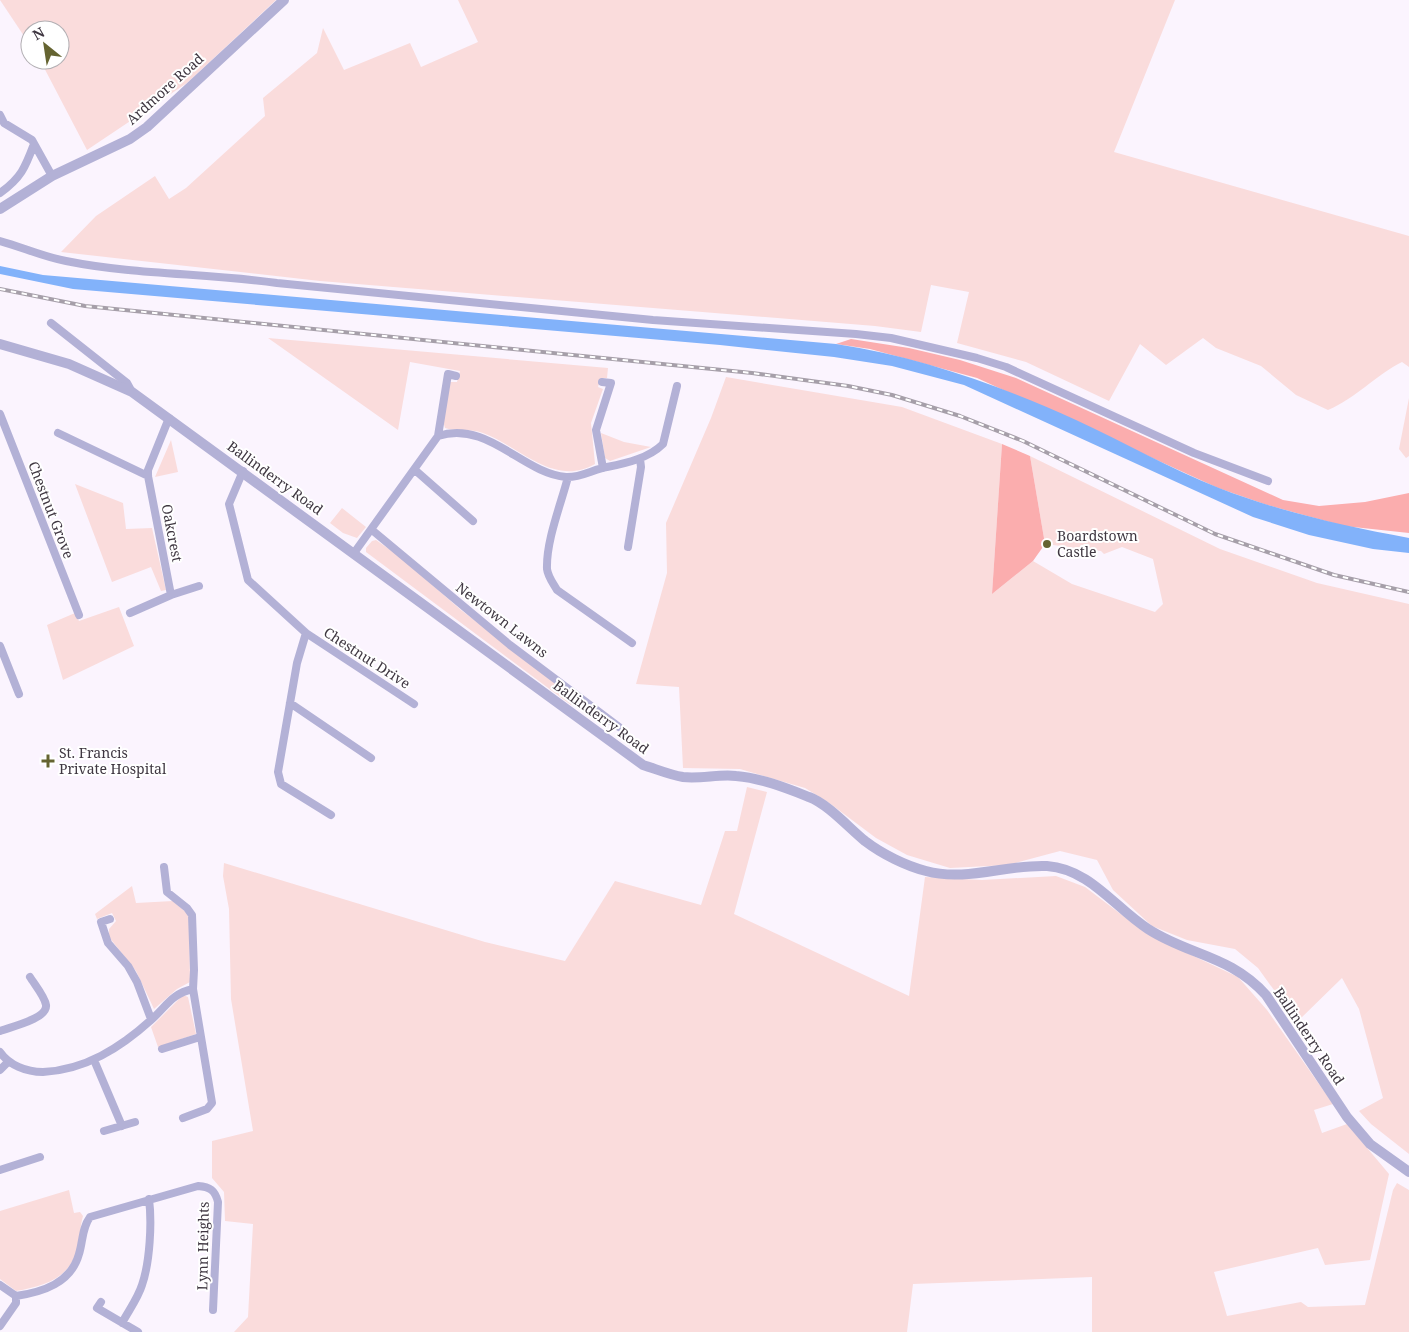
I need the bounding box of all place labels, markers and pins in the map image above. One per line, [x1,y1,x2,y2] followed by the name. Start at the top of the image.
[1057,526,1138,561] place label: Boardstown Castle
[1041,538,1053,550] marker: Boardstown Castle
[59,743,167,778] place label: St. Francis Private Hospital
[41,754,55,768] marker: St. Francis Private Hospital

